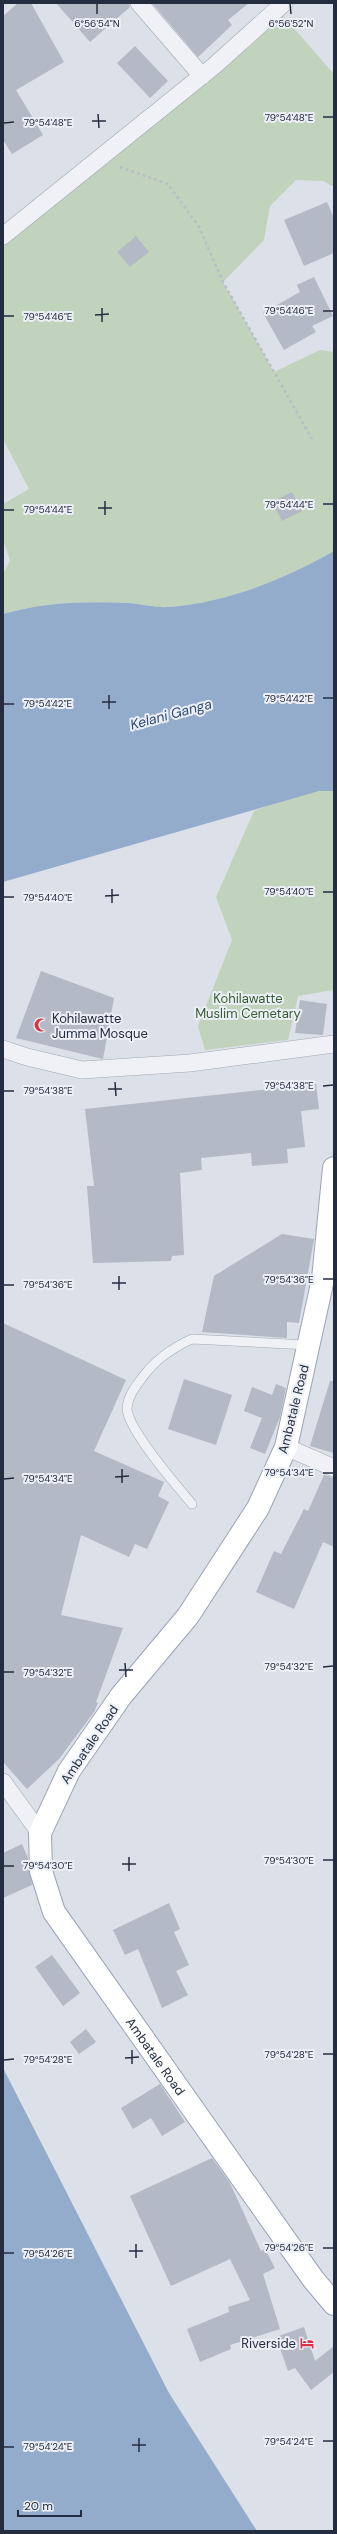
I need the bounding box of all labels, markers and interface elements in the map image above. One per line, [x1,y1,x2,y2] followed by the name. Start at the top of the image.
[74,17,120,30] text: 6°56'54"N
[269,17,314,30] text: 6°56'52"N
[265,111,314,124] text: 79°54'48"E
[24,116,73,129] text: 79°54'48"E
[265,304,314,317] text: 79°54'46"E
[24,310,73,323] text: 79°54'46"E
[265,498,314,511] text: 79°54'44"E
[24,503,73,516] text: 79°54'44"E
[265,692,314,705] text: 79°54'42"E
[128,694,214,734] water label: Kelani Ganga
[24,697,73,710] text: 79°54'42"E
[264,885,314,898] text: 79°54'40"E
[23,891,73,904] text: 79°54'40"E
[195,990,301,1022] park label: Kohilawatte Muslim Cemetary
[52,1010,148,1042] place label: Kohilawatte Jumma Mosque
[33,1017,49,1033] mosque icon: Kohilawatte Jumma Mosque
[264,1079,314,1092] text: 79°54'38"E
[23,1084,73,1097] text: 79°54'38"E
[264,1273,314,1286] text: 79°54'36"E
[23,1278,73,1291] text: 79°54'36"E
[274,1363,313,1456] street label: Ambatale Road
[264,1466,314,1479] text: 79°54'34"E
[23,1472,73,1485] text: 79°54'34"E
[265,1660,314,1673] text: 79°54'32"E
[24,1666,73,1679] text: 79°54'32"E
[57,1702,122,1787] street label: Ambatale Road
[264,1854,314,1867] text: 79°54'30"E
[23,1859,73,1872] text: 79°54'30"E
[122,2014,189,2099] street label: Ambatale Road
[265,2048,314,2061] text: 79°54'28"E
[24,2053,73,2066] text: 79°54'28"E
[264,2241,314,2254] text: 79°54'26"E
[23,2247,73,2260] text: 79°54'26"E
[241,2335,296,2352] place label: Riverside
[299,2335,315,2351] hotel icon: Riverside
[265,2435,314,2448] text: 79°54'24"E
[24,2440,73,2453] text: 79°54'24"E
[18,2492,81,2518] scale bar
[24,2498,53,2514] text: 20 m

